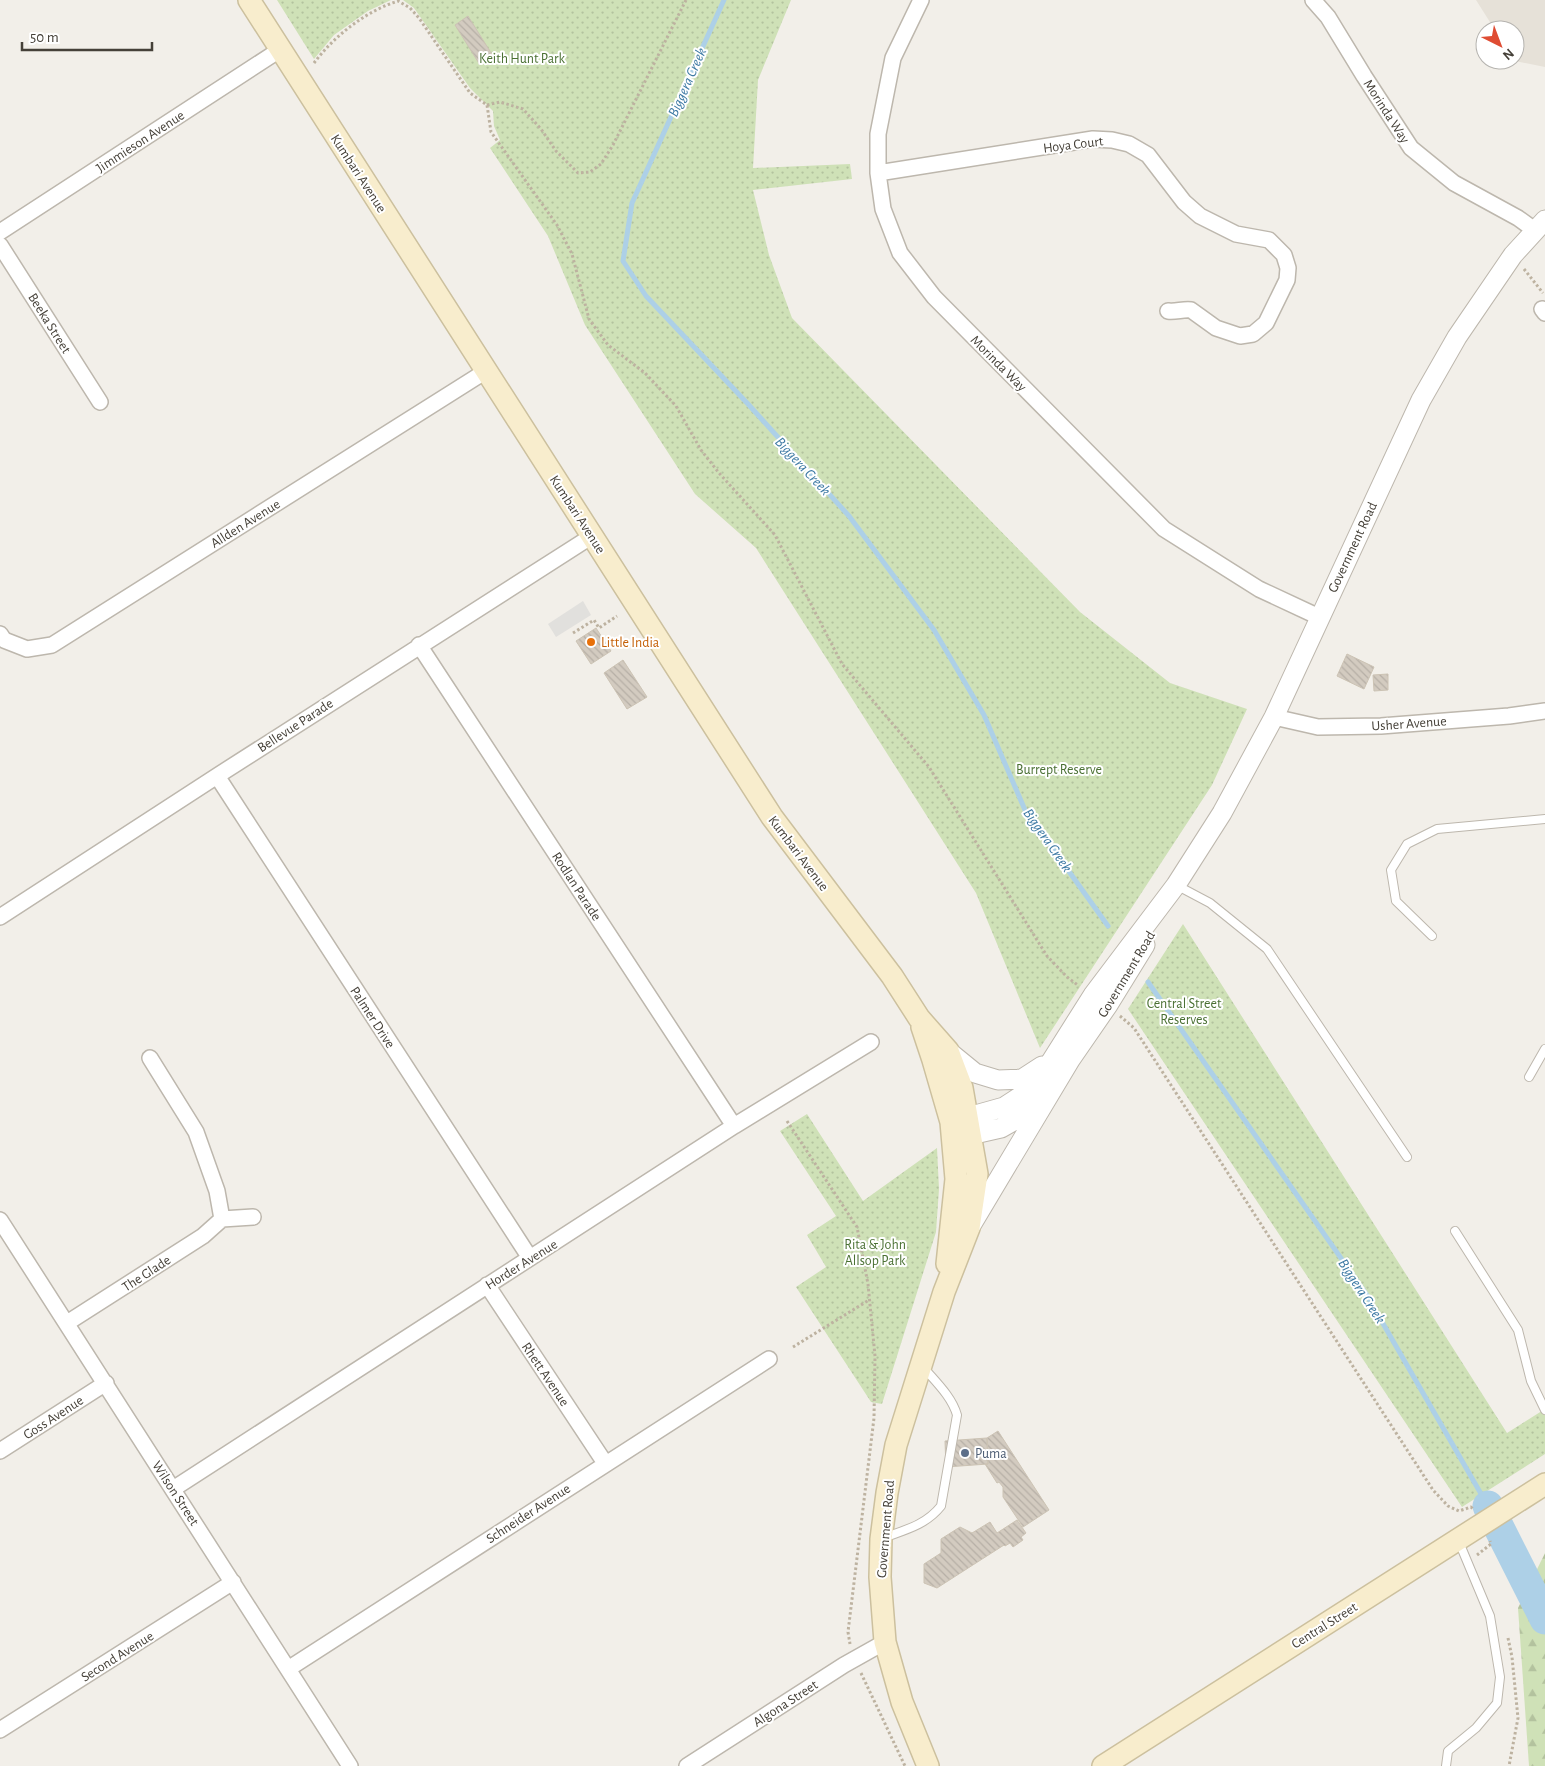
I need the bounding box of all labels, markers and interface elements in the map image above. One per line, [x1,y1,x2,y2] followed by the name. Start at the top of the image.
[22,20,152,52] scale bar
[1475,20,1525,70] north arrow
[30,30,59,45] text: 50 m
[666,45,709,119] water label: Biggera Creek
[1500,45,1516,62] text: N
[479,52,566,66] park label: Keith Hunt Park
[1360,77,1412,146] street label: Morinda Way
[94,108,187,176] street label: Jimmieson Avenue
[328,132,389,215] street label: Kumbari Avenue
[1042,134,1104,156] street label: Hoya Court
[25,291,73,357] street label: Beeka Street
[968,333,1029,394] street label: Morinda Way
[772,434,833,498] water label: Biggera Creek
[547,473,608,556] street label: Kumbari Avenue
[208,497,283,551] street label: Allden Avenue
[1326,500,1380,595] street label: Government Road
[585,636,597,648] marker: Little India
[601,636,660,650] place label: Little India
[255,696,336,755] street label: Bellevue Parade
[1371,714,1447,734] street label: Usher Avenue
[1016,763,1102,777] park label: Burrept Reserve
[1020,806,1075,875] water label: Biggera Creek
[765,813,831,894] street label: Kumbari Avenue
[549,850,603,923] street label: Rodlan Parade
[1096,929,1158,1020] street label: Government Road
[347,984,397,1051] street label: Palmer Drive
[1147,997,1222,1027] park label: Central Street Reserves
[483,1237,560,1292] street label: Horder Avenue
[844,1238,906,1268] park label: Rita & John Allsop Park
[120,1253,173,1295] street label: The Glade
[1335,1256,1388,1326] water label: Biggera Creek
[519,1340,572,1409] street label: Rhett Avenue
[21,1393,86,1442] street label: Goss Avenue
[959,1447,971,1459] marker: Puma
[975,1447,1007,1461] place label: Puma
[149,1459,201,1529] street label: Wilson Street
[875,1480,897,1579] street label: Government Road
[484,1481,573,1546] street label: Schneider Avenue
[1289,1600,1360,1652] street label: Central Street
[79,1629,156,1685] street label: Second Avenue
[751,1678,821,1730] street label: Algona Street

